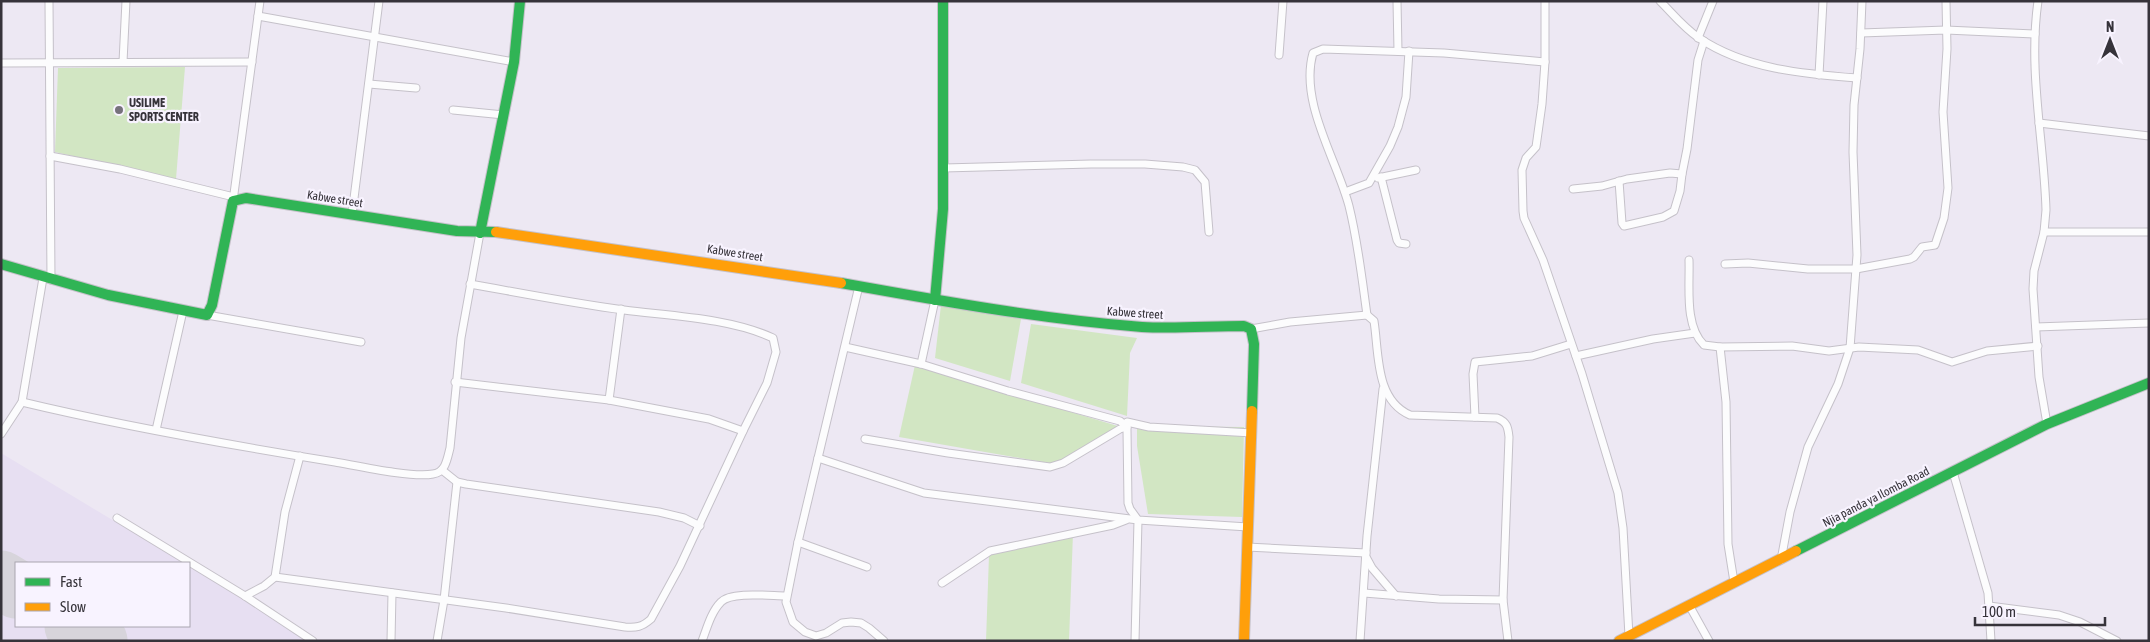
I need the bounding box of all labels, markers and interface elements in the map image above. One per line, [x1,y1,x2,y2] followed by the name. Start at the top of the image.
[2085,15,2135,65] north arrow
[2106,19,2114,35] text: N
[129,96,199,124] place label: USILIME SPORTS CENTER
[113,104,125,116] marker: USILIME SPORTS CENTER
[306,188,365,210] street label: Kabwe street
[706,242,765,264] street label: Kabwe street
[1106,304,1164,322] street label: Kabwe street
[1820,464,1932,530] street label: Njia panda ya Ilomba Road
[15,562,190,627] legend
[60,573,82,590] text: Fast
[1975,594,2105,626] scale bar
[60,598,86,615] text: Slow
[1982,603,2016,620] text: 100 m

